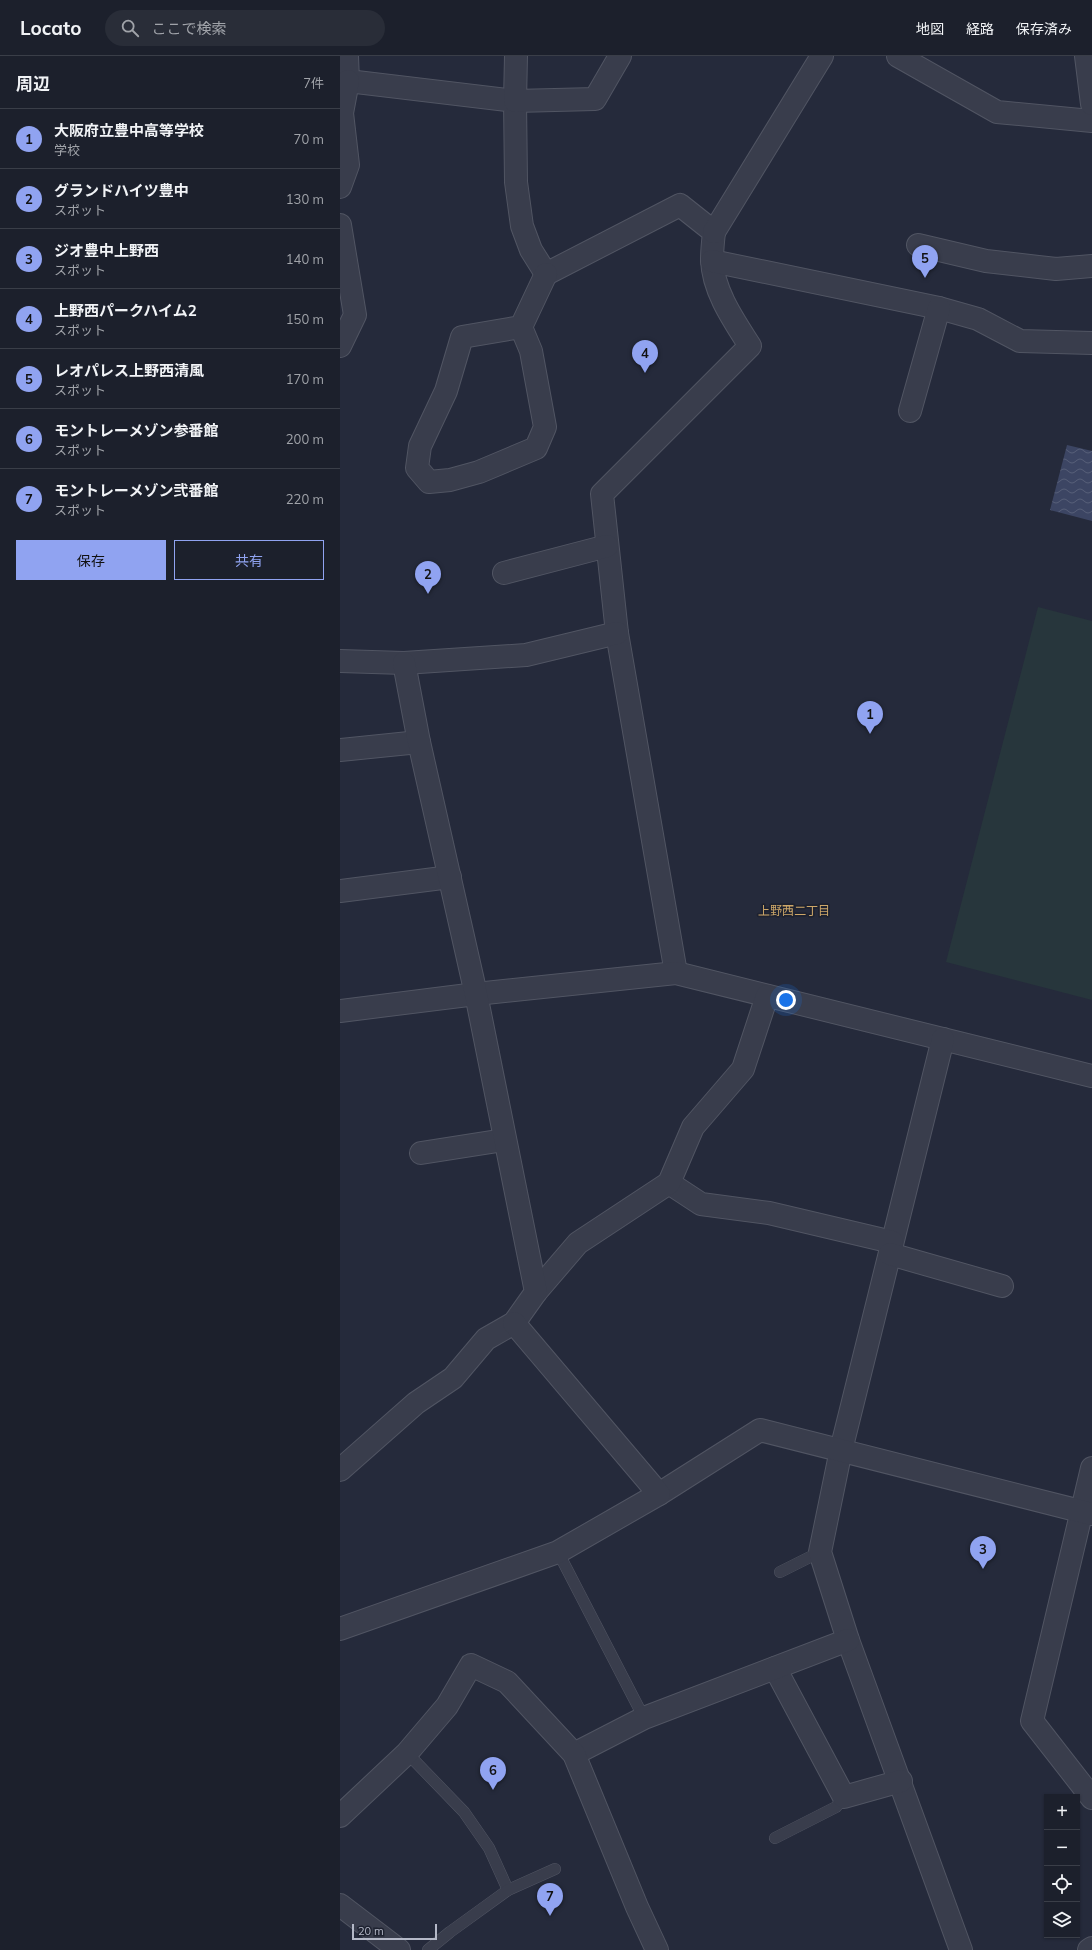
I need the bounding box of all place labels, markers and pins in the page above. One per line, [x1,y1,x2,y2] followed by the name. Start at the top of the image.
[912,245,938,278] pin: 5
[632,340,658,373] pin: 4
[415,561,441,594] pin: 2
[857,701,883,734] pin: 1
[970,1536,996,1569] pin: 3
[480,1757,506,1790] pin: 6
[537,1883,563,1916] pin: 7

